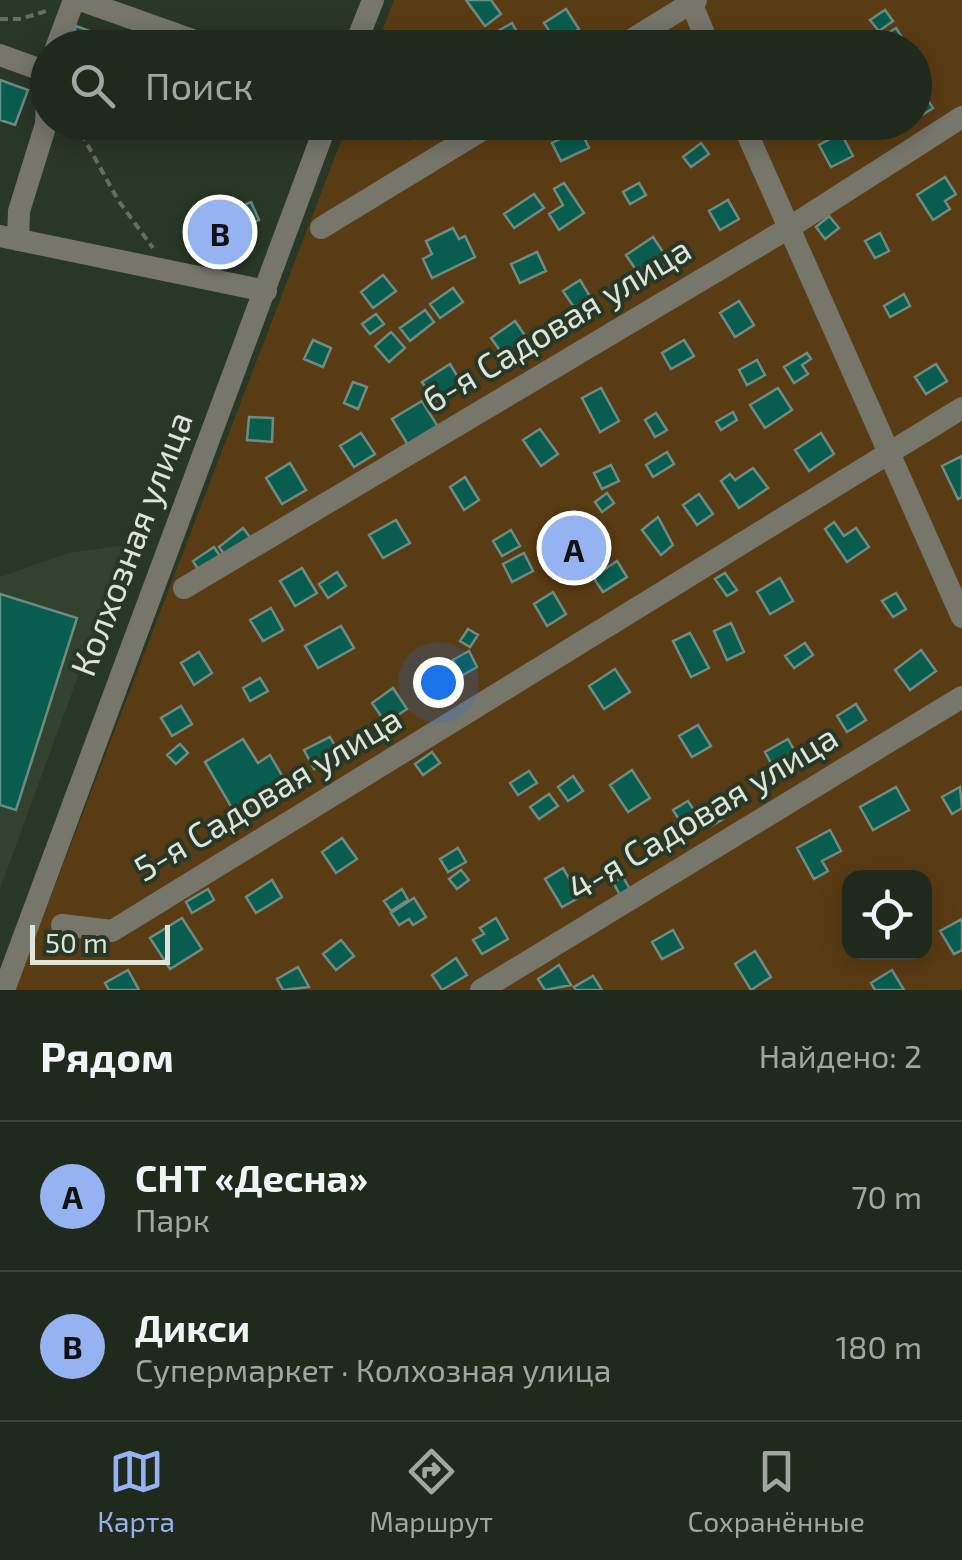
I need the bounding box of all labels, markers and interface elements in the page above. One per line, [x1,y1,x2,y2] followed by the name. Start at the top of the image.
[30,30,932,140] search box
[65,58,120,113] icon: search
[145,62,254,108] text: Поиск
[188,194,252,270] pin: B
[414,227,698,421] street label: 6-я Садовая улица
[60,405,201,682] street label: Колхозная улица
[542,510,606,586] pin: A
[413,657,464,708] your location
[126,696,409,889] street label: 5-я Садовая улица
[560,714,845,909] street label: 4-я Садовая улица
[842,870,932,960] map controls
[842,870,932,960] button: locate
[30,920,170,964] scale bar
[45,925,108,959] text: 50 m
[40,1030,174,1080] text: Рядом
[759,1036,922,1074] text: Найдено: 2
[135,1154,368,1200] text: СНТ «Десна»
[62,1177,83,1215] text: A
[851,1177,922,1215] text: 70 m
[135,1200,210,1238] text: Парк
[135,1304,250,1350] text: Дикси
[62,1327,83,1365] text: B
[835,1327,922,1365] text: 180 m
[135,1350,612,1388] text: Супермаркет · Колхозная улица
[97,1444,175,1538] tab: Карта
[369,1444,493,1538] tab: Маршрут
[687,1444,865,1538] tab: Сохранённые

